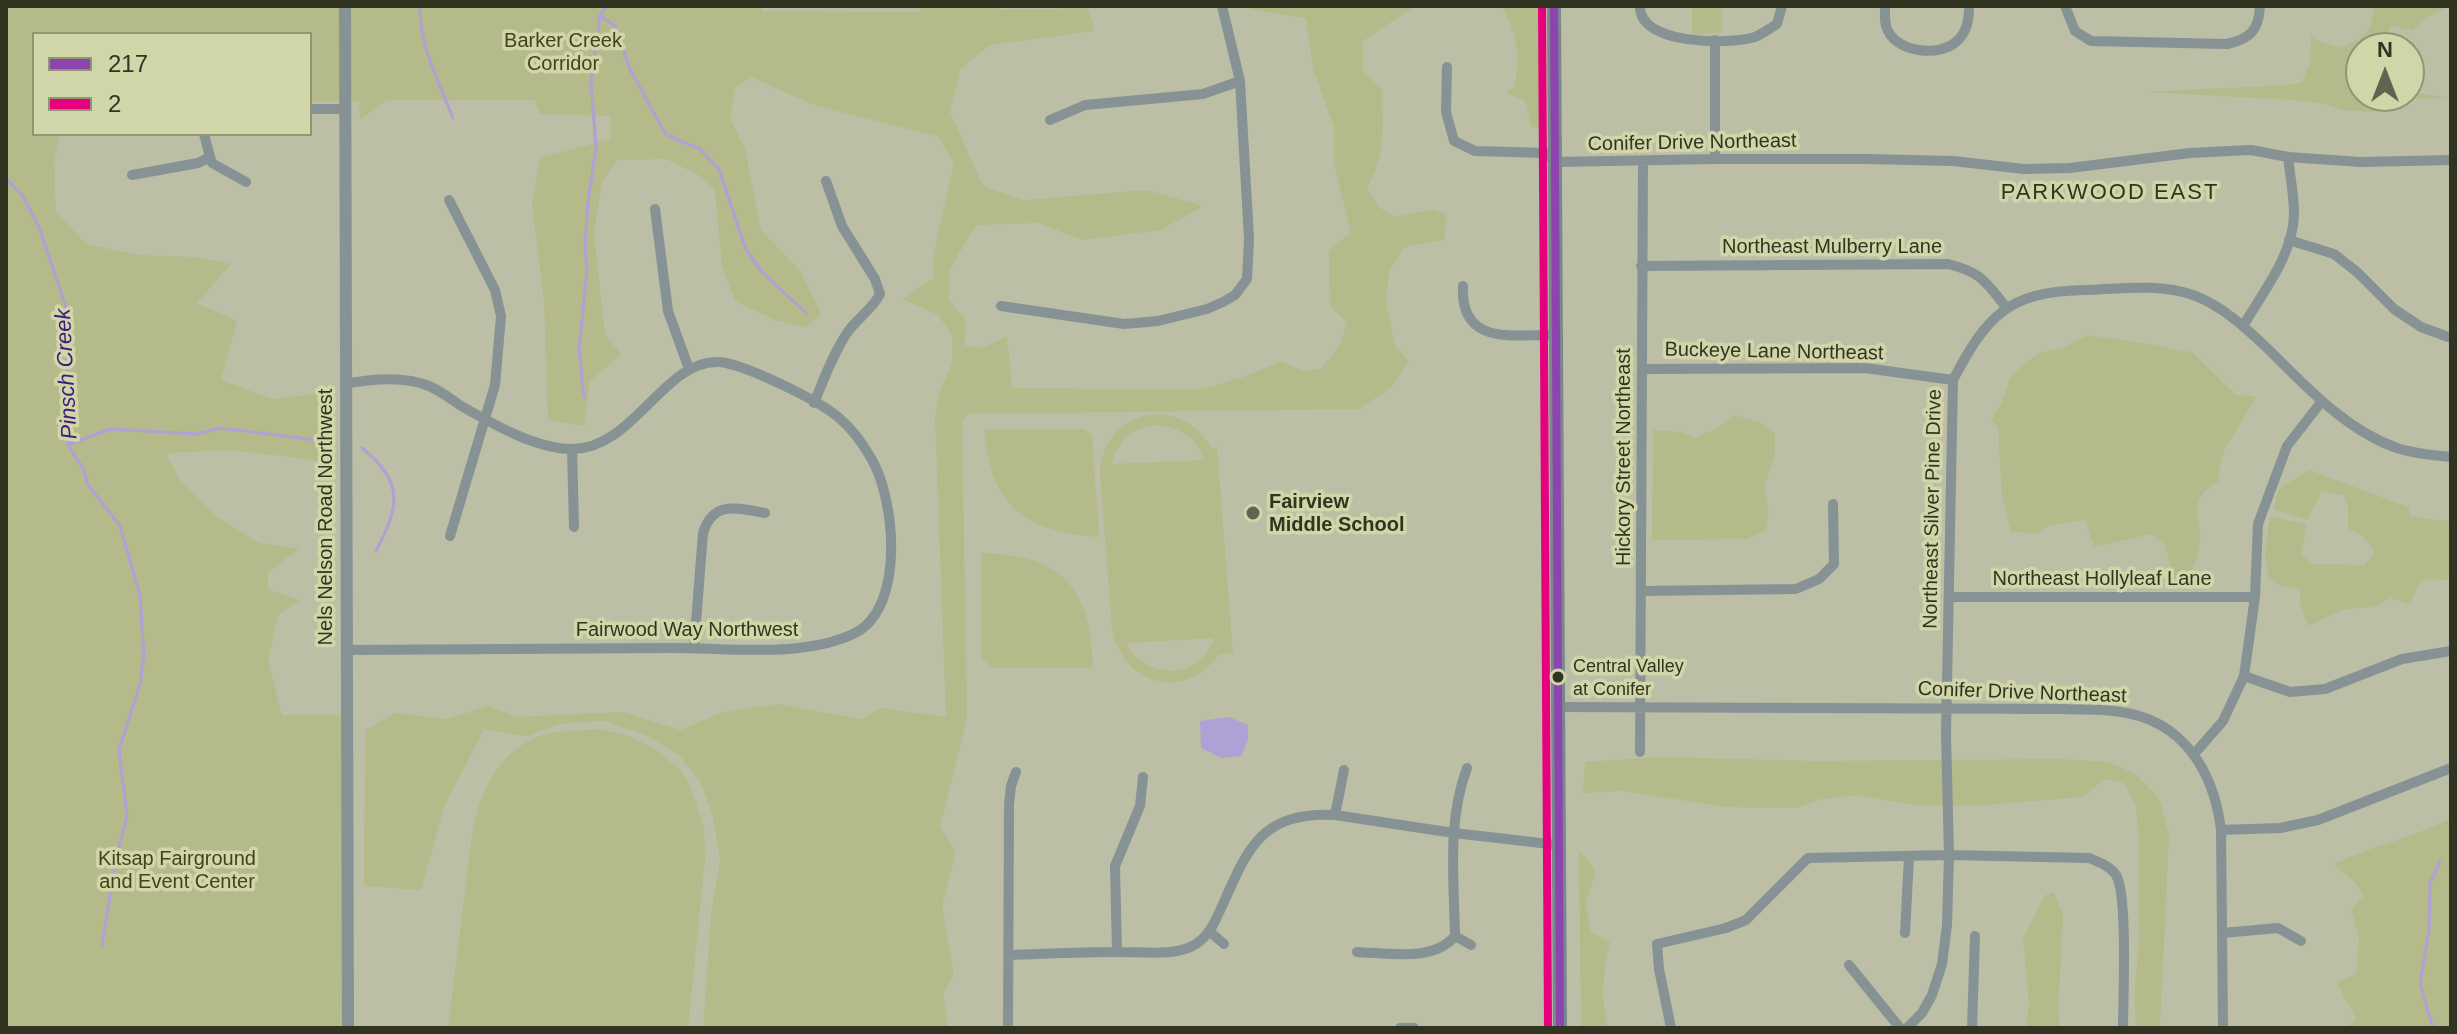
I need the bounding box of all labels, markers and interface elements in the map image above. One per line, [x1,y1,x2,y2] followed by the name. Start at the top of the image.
[504,29,622,76] park label: Barker Creek Corridor
[32,32,312,136] legend
[2345,32,2425,112] north arrow
[2377,37,2393,62] text: N
[108,50,148,77] text: 217
[108,90,121,117] text: 2
[1587,129,1797,157] street label: Conifer Drive Northeast
[2001,180,2219,206] district label: PARKWOOD EAST
[1722,235,1942,259] street label: Northeast Mulberry Lane
[50,308,84,440] water label: Pinsch Creek
[1664,338,1884,366] street label: Buckeye Lane Northeast
[1612,348,1636,566] street label: Hickory Street Northeast
[314,389,338,645] street label: Nels Nelson Road Northwest
[1919,389,1947,629] street label: Northeast Silver Pine Drive
[1269,490,1405,537] place label: Fairview Middle School
[1244,504,1262,522] marker: Fairview Middle School
[1992,567,2212,591] street label: Northeast Hollyleaf Lane
[576,618,798,642] street label: Fairwood Way Northwest
[1573,656,1684,698] place label: Central Valley at Conifer
[1550,669,1566,685] marker: Central Valley at Conifer
[1917,677,2127,709] street label: Conifer Drive Northeast
[98,847,256,894] park label: Kitsap Fairground and Event Center

